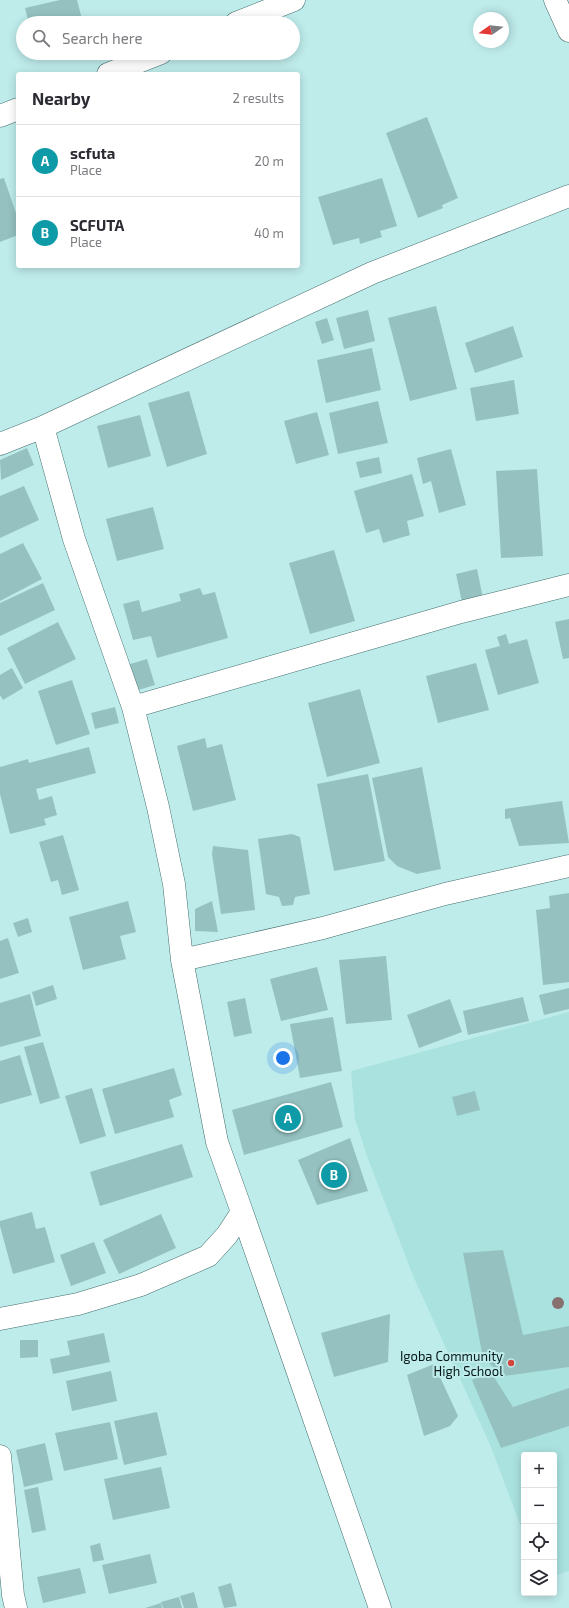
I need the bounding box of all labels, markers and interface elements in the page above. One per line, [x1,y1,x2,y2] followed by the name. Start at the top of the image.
[473,12,509,48] north arrow
[16,16,300,60] search box
[30,27,52,49] icon: search
[62,29,143,47] text: Search here
[32,88,90,108] text: Nearby
[232,90,284,106] text: 2 results
[70,144,115,162] text: scfuta
[41,153,49,169] text: A
[255,153,284,169] text: 20 m
[70,162,102,178] text: Place
[70,216,124,234] text: SCFUTA
[41,225,49,241] text: B
[254,225,284,241] text: 40 m
[70,234,102,250] text: Place
[273,1048,293,1068] your location
[275,1103,301,1133] pin: A
[321,1160,347,1190] pin: B
[400,1348,503,1379] place label: Igoba Community High School
[506,1358,516,1368] marker: Igoba Community High School
[521,1452,557,1596] map controls
[521,1452,557,1488] button: +
[521,1488,557,1524] button: −
[521,1524,557,1560] button: locate
[521,1560,557,1596] button: layers

